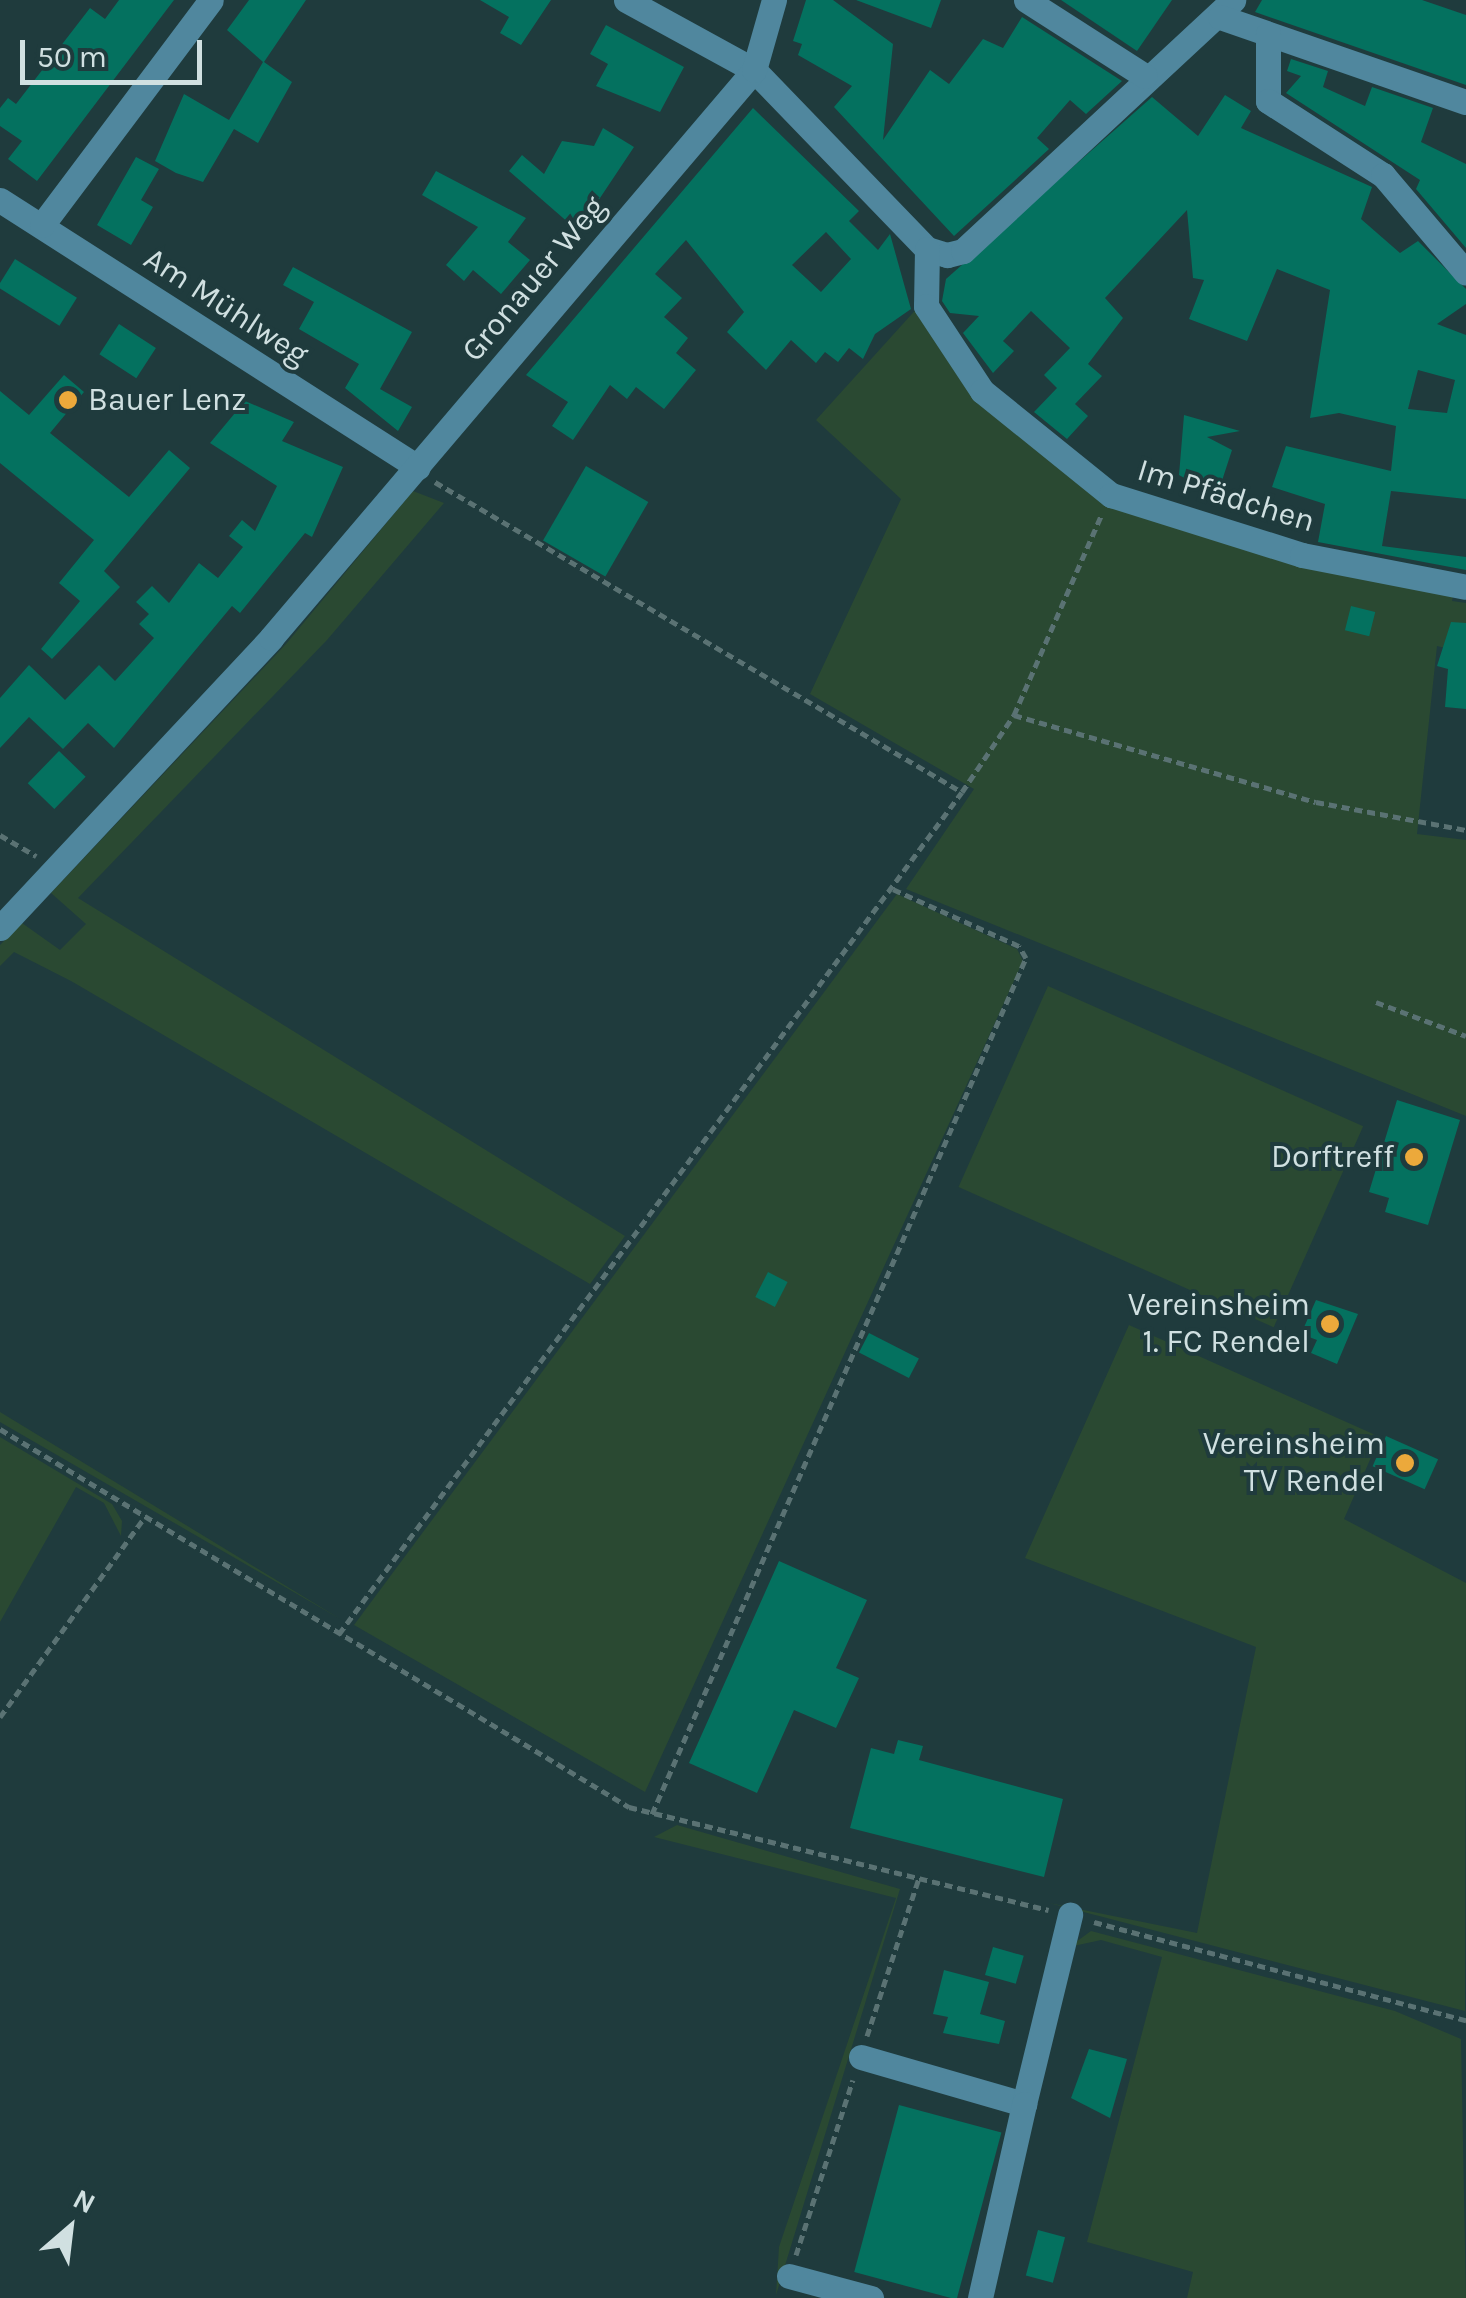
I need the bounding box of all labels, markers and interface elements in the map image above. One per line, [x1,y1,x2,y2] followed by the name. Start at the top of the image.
[25,20,208,82] scale bar
[37,39,107,75] text: 50 m
[454,189,614,369] street label: Gronauer Weg
[137,240,315,374] street label: Am Mühlweg
[88,381,246,419] place label: Bauer Lenz
[57,389,79,411] marker: Bauer Lenz
[1133,451,1319,541] street label: Im Pfädchen
[1271,1138,1394,1176] place label: Dorftreff
[1403,1146,1425,1168] marker: Dorftreff
[1128,1287,1310,1362] place label: Vereinsheim 1. FC Rendel
[1319,1313,1341,1335] marker: Vereinsheim 1. FC Rendel
[1203,1426,1385,1501] place label: Vereinsheim TV Rendel
[1394,1452,1416,1474] marker: Vereinsheim TV Rendel
[20,2178,120,2278] north arrow
[68,2182,101,2220] text: N

